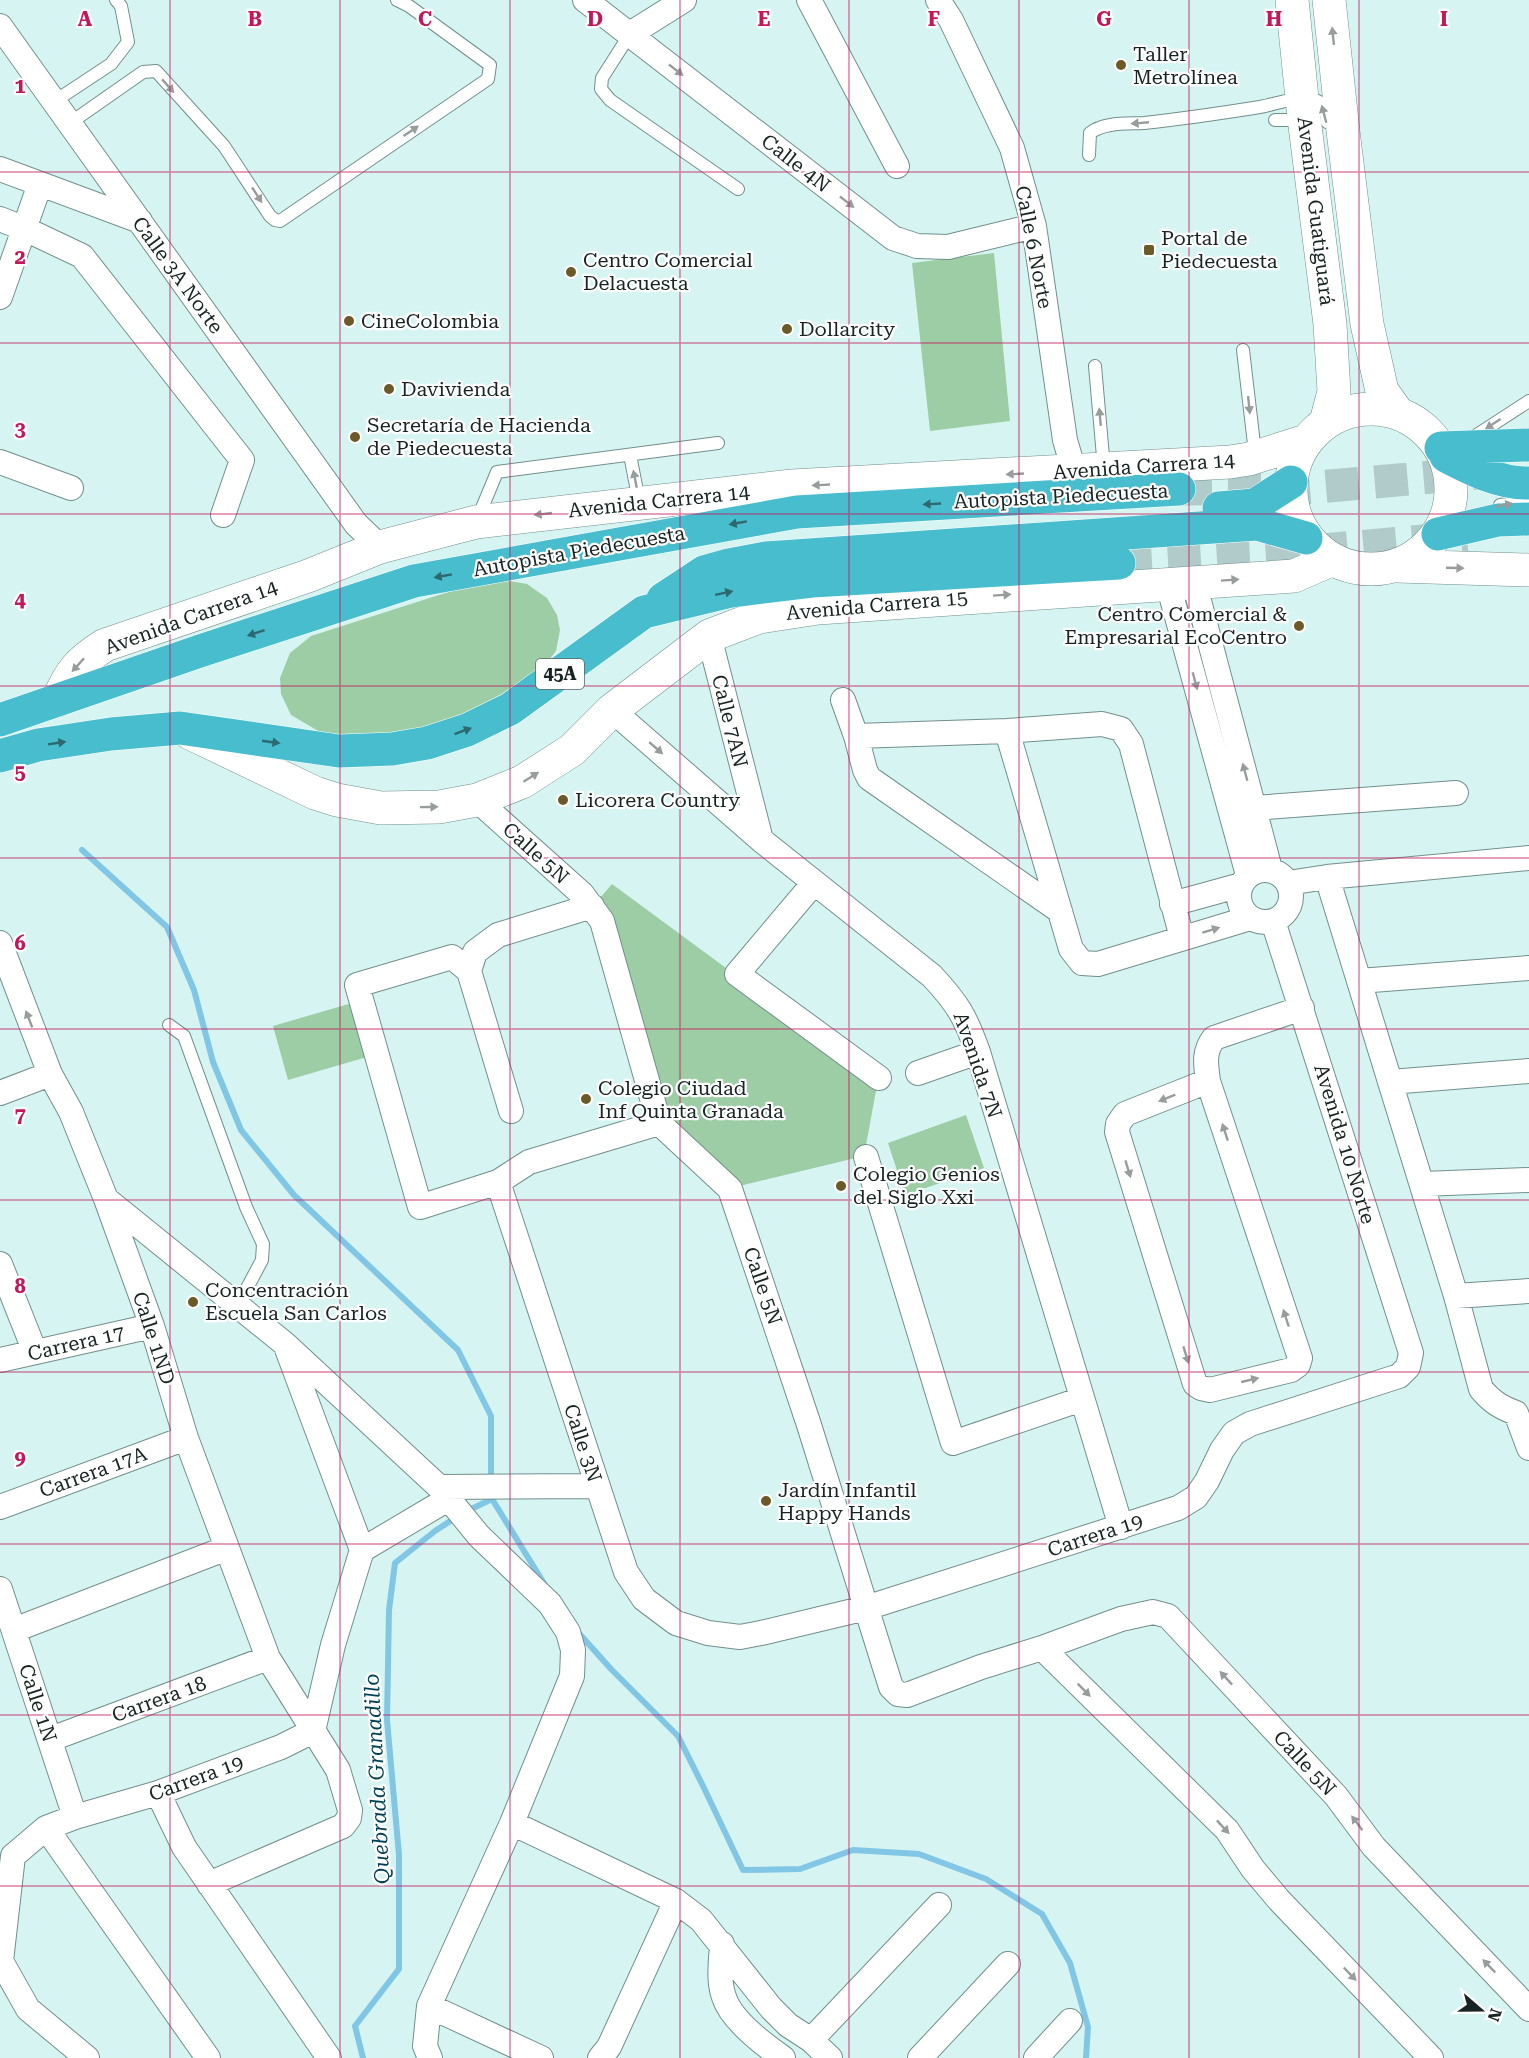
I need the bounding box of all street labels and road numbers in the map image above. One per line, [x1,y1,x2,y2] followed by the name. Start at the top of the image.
[1293,115,1340,307] street label: Avenida Guatiguará
[757,129,835,197] street label: Calle 4N
[1010,184,1058,311] street label: Calle 6 Norte
[128,212,228,338] street label: Calle 3A Norte
[1052,448,1237,484] street label: Avenida Carrera 14
[953,478,1169,514] street label: Autopista Piedecuesta
[567,479,752,522] street label: Avenida Carrera 14
[471,521,687,581] street label: Autopista Piedecuesta
[101,574,281,659] street label: Avenida Carrera 14
[785,585,969,625] street label: Avenida Carrera 15
[536,659,584,689] road number: 45A
[707,672,753,770] street label: Calle 7AN
[498,817,574,889] street label: Calle 5N
[949,1009,1007,1121] street label: Avenida 7N
[1309,1061,1381,1227] street label: Avenida 10 Norte
[739,1244,787,1328] street label: Calle 5N
[128,1289,180,1387] street label: Calle 1ND
[25,1320,127,1366] street label: Carrera 17
[559,1401,607,1485] street label: Calle 3N
[36,1441,150,1503] street label: Carrera 17A
[1044,1508,1146,1562] street label: Carrera 19
[14,1661,62,1745] street label: Calle 1N
[109,1671,209,1727] street label: Carrera 18
[1269,1725,1341,1801] street label: Calle 5N
[146,1750,246,1806] street label: Carrera 19

